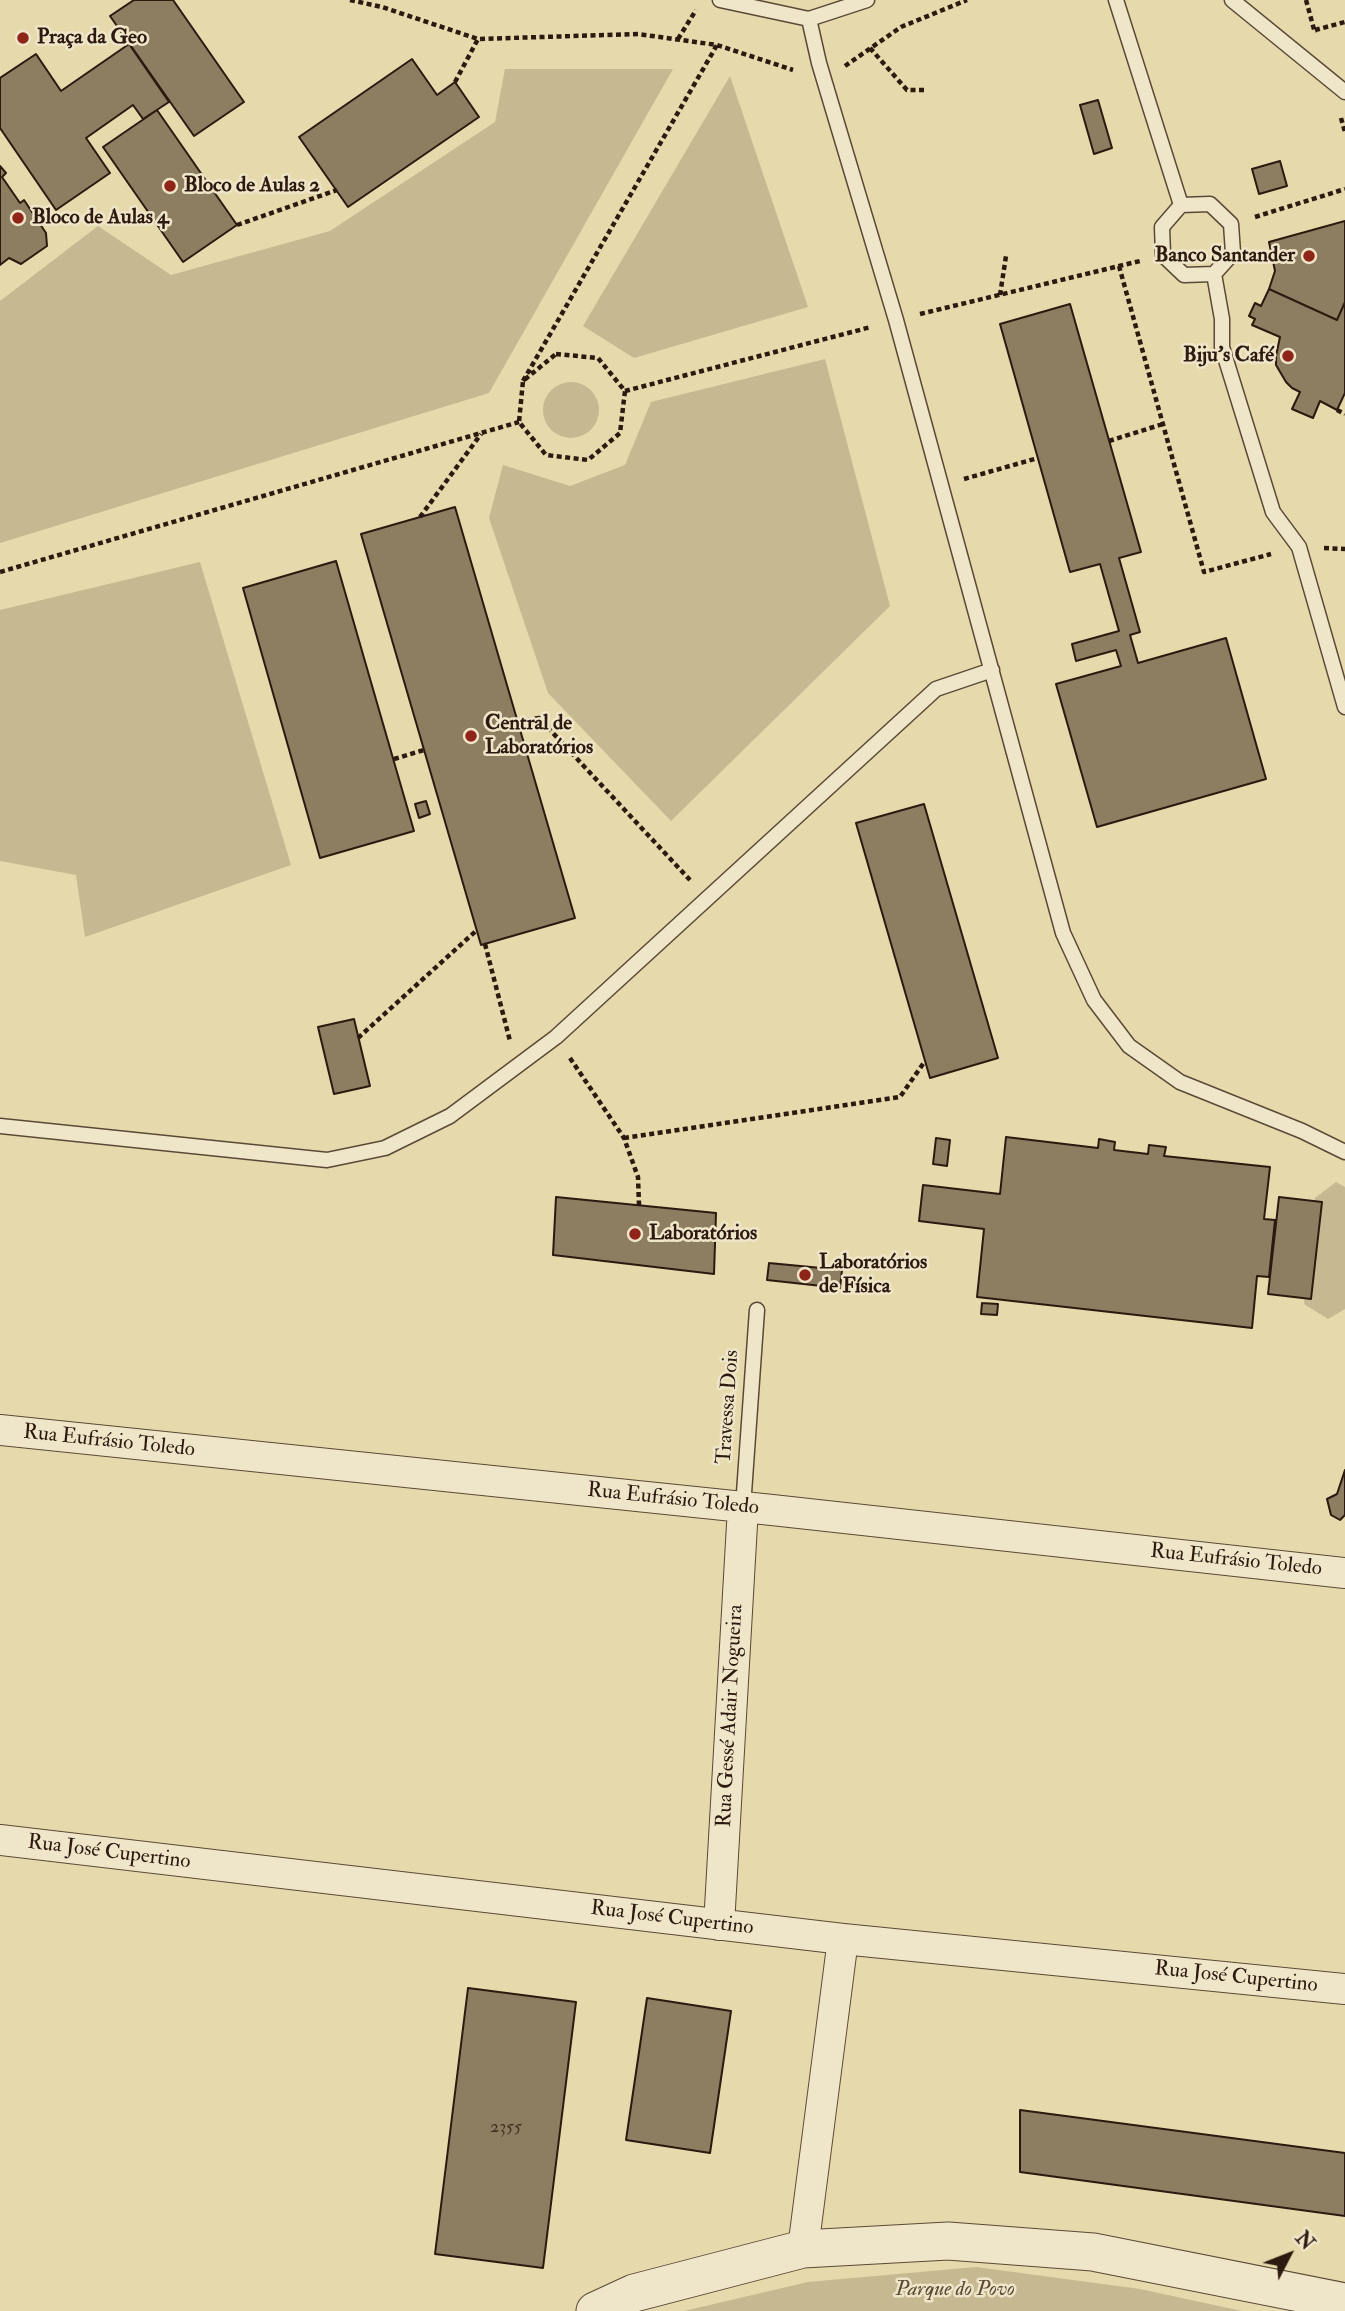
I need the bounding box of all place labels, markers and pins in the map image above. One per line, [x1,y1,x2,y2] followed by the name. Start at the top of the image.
[37,25,147,51] place label: Praça da Geo
[15,30,31,46] marker: Praça da Geo
[184,173,320,199] place label: Bloco de Aulas 2
[162,178,178,194] marker: Bloco de Aulas 2
[32,205,169,231] place label: Bloco de Aulas 4
[10,210,26,226] marker: Bloco de Aulas 4
[1155,243,1295,269] place label: Banco Santander
[1301,248,1317,264] marker: Banco Santander
[1183,343,1274,369] place label: Biju's Café
[1280,348,1296,364] marker: Biju's Café
[485,711,593,761] place label: Central de Laboratórios
[463,728,479,744] marker: Central de Laboratórios
[649,1221,757,1247] place label: Laboratórios
[627,1226,643,1242] marker: Laboratórios
[819,1250,927,1300] place label: Laboratórios de Física
[797,1267,813,1283] marker: Laboratórios de Física

